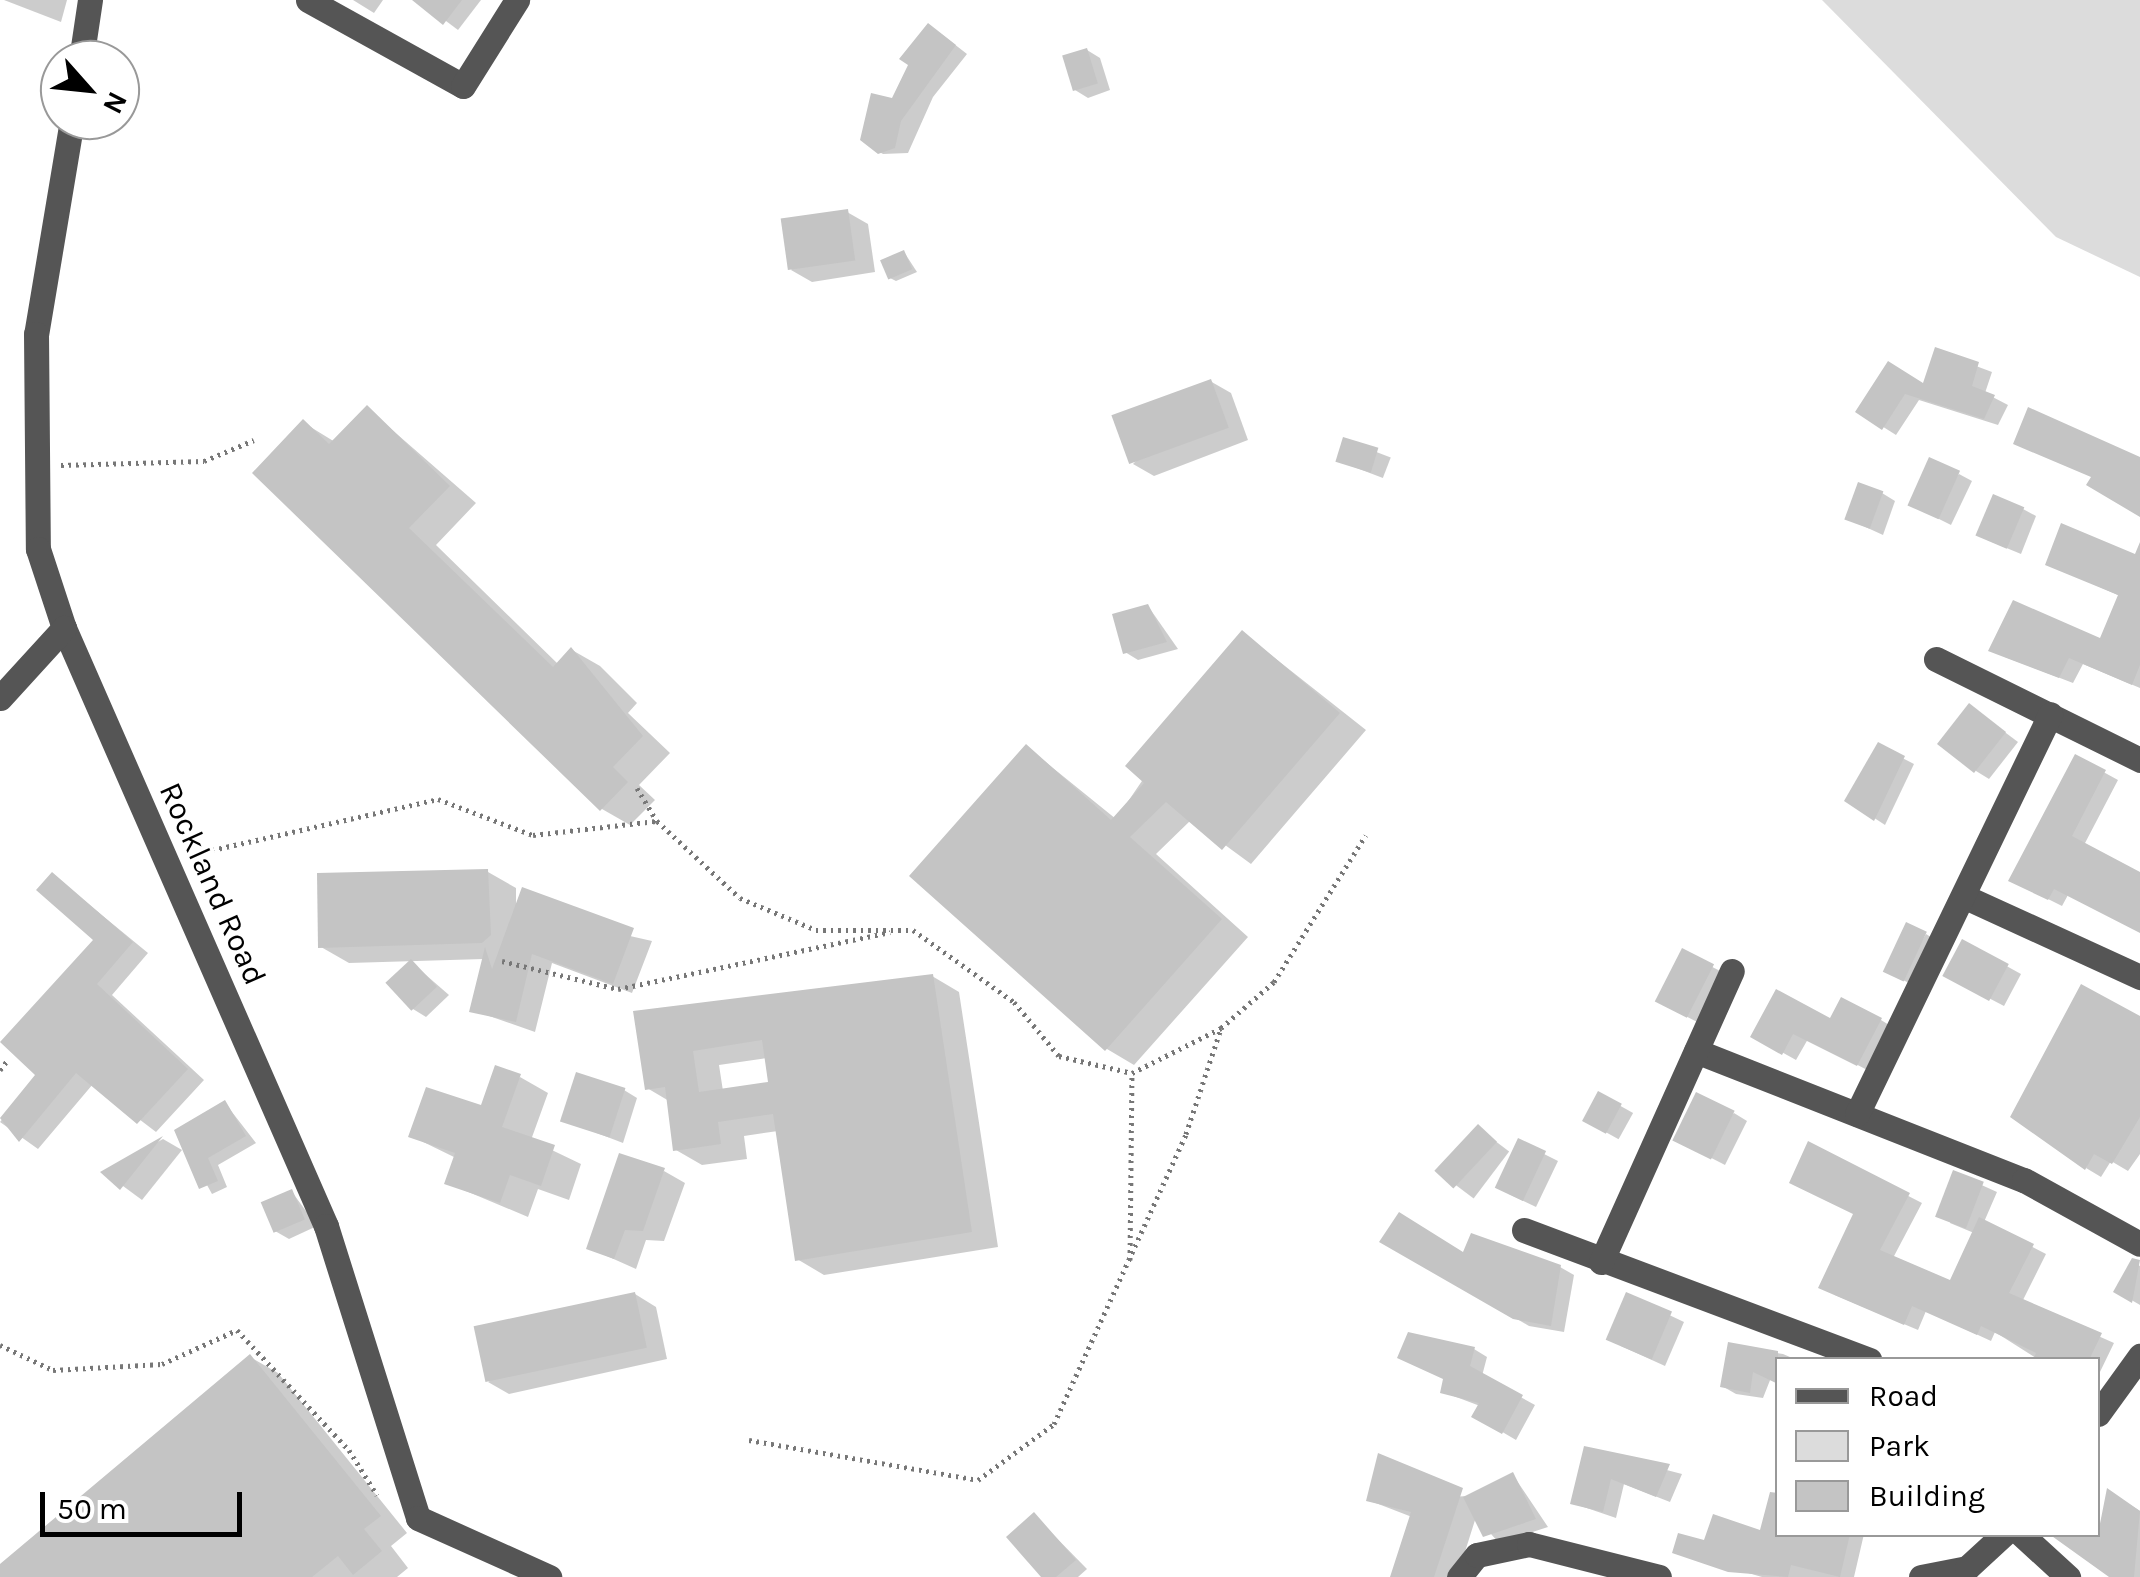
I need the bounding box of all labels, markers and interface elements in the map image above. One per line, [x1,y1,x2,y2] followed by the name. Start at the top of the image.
[40,40,140,140] north arrow
[96,86,135,119] text: N
[150,777,274,991] street label: Rockland Road
[1775,1357,2100,1537] legend
[1869,1378,1938,1414] text: Road
[1869,1428,1930,1464] text: Park
[45,1472,248,1534] scale bar
[1869,1478,1985,1514] text: Building
[57,1491,127,1527] text: 50 m

